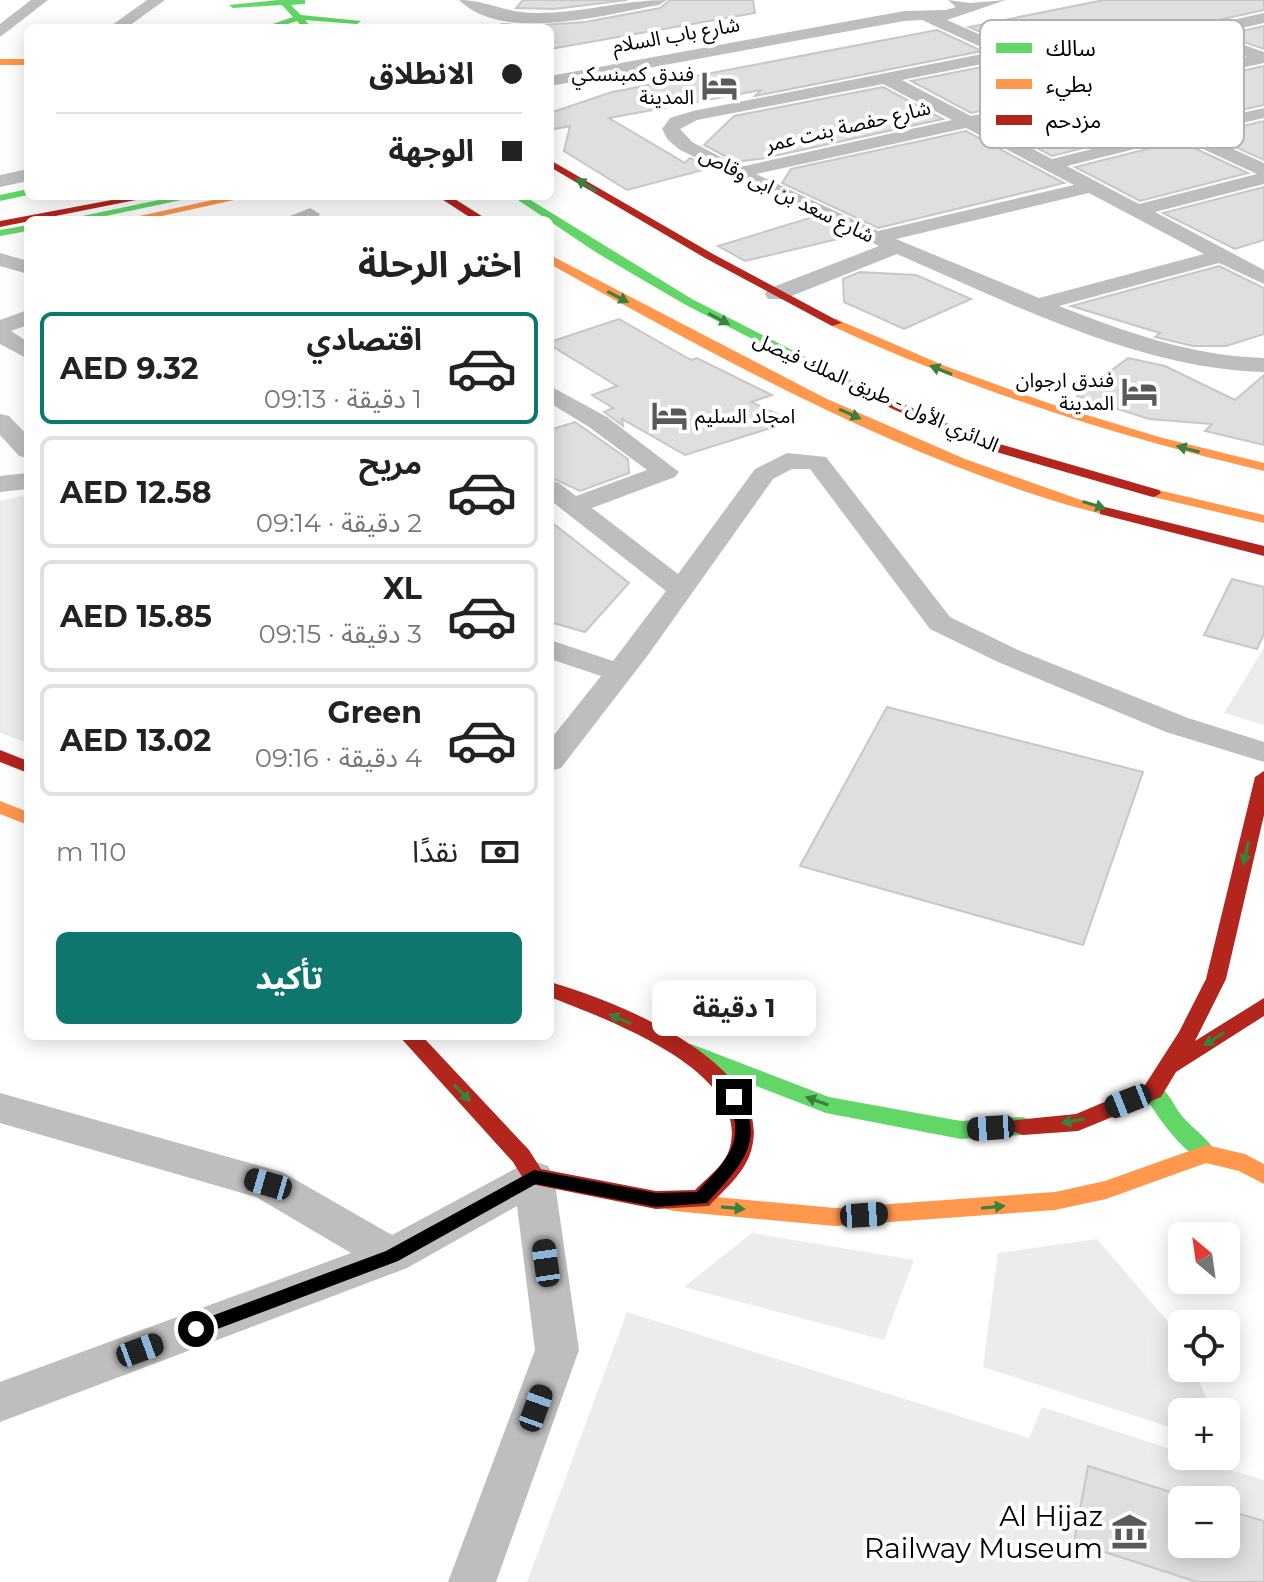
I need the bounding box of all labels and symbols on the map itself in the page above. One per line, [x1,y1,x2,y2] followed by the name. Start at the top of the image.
[610,12,742,61] street label: شارع باب السلام
[980,20,1244,148] legend
[1046,35,1096,62] text: سالك
[571,62,694,109] place label: فندق كمبنسكي المدينة
[701,66,739,104] hotel icon: فندق كمبنسكي المدينة
[1046,71,1093,101] text: بطيء
[762,95,934,160] street label: شارع حفصة بنت عمر
[1046,107,1101,137] text: مزدحم
[694,142,878,250] street label: شارع سعد بن ابى وقاص
[576,178,597,193] one-way arrow
[607,290,630,303] one-way arrow
[708,312,730,326] one-way arrow
[748,327,1002,460] street label: الدائري الأول - طريق الملك فيصل
[929,363,953,376] one-way arrow
[1016,368,1114,415] place label: فندق ارجوان المدينة
[1121,373,1159,411] hotel icon: فندق ارجوان المدينة
[650,397,688,435] hotel icon: امجاد السلیم
[695,404,795,431] place label: امجاد السلیم
[839,407,862,421] one-way arrow
[1176,442,1201,454] one-way arrow
[1082,499,1106,512] one-way arrow
[1239,841,1252,866] one-way arrow
[652,981,816,1037] callout: 1 دقيقة
[608,1013,632,1026] one-way arrow
[1204,1031,1225,1046] one-way arrow
[716,1079,752,1115] route end
[1101,1081,1155,1121] car
[452,1083,470,1102] one-way arrow
[805,1094,829,1106] one-way arrow
[966,1114,1016,1142] car
[1060,1115,1085,1127] one-way arrow
[242,1166,294,1202] car
[981,1200,1006,1213] one-way arrow
[721,1201,746,1214] one-way arrow
[839,1201,889,1229] car
[1168,1222,1240,1294] north arrow
[531,1238,561,1288] car
[178,1311,214,1347] route start
[113,1331,167,1369] car
[517,1381,555,1435] car
[864,1499,1103,1565] place label: Al Hijaz Railway Museum
[1110,1513,1148,1551] museum icon: Al Hijaz Railway Museum

